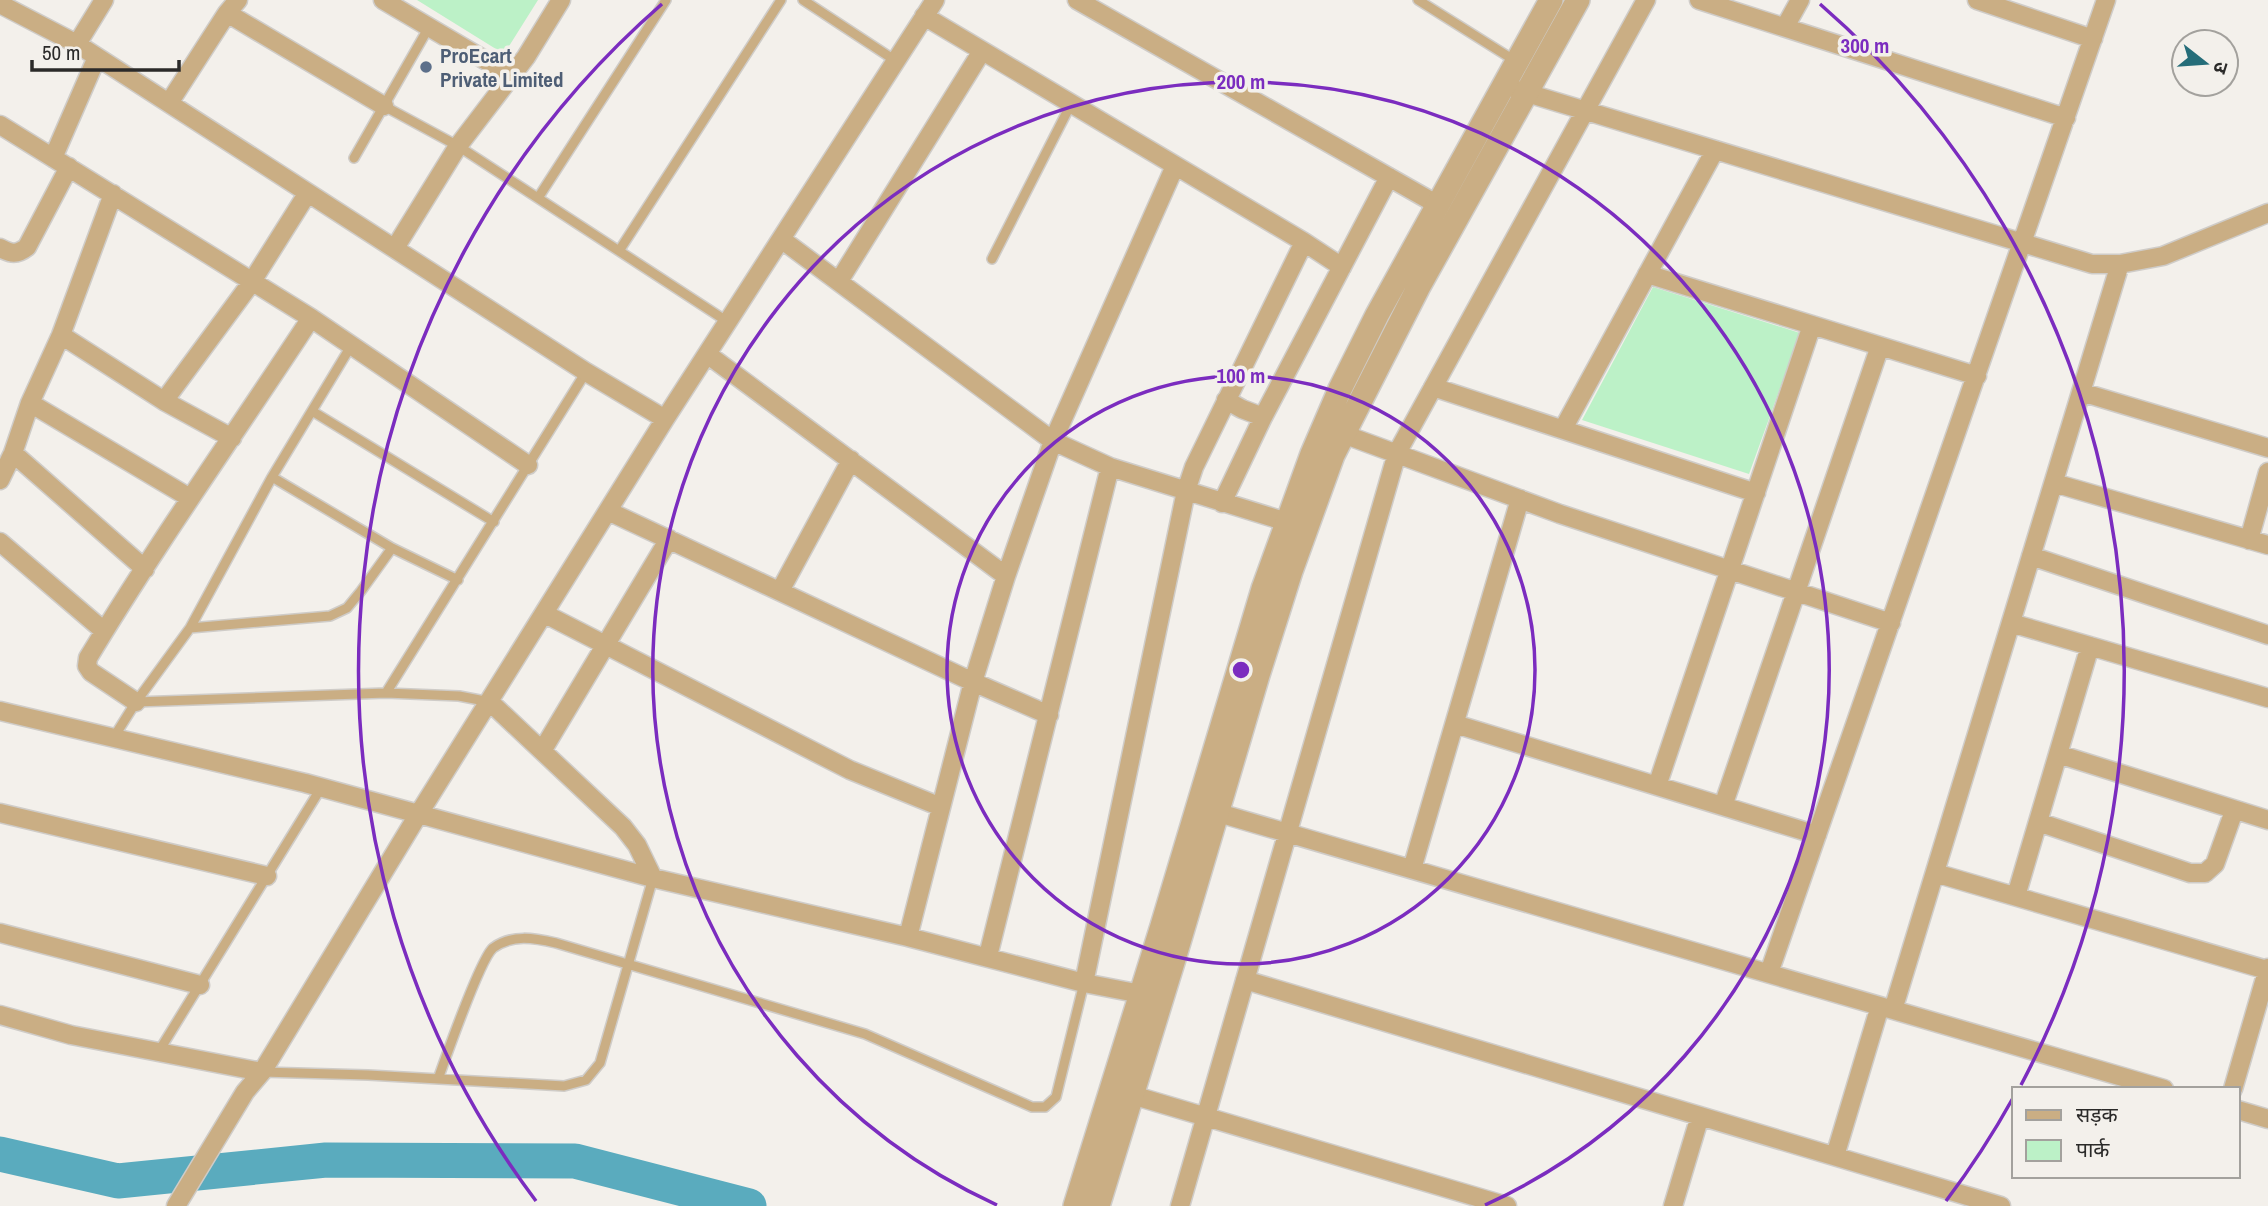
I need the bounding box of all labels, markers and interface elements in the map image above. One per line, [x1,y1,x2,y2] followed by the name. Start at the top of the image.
[32,28,178,72] scale bar
[2170,28,2240,98] north arrow
[1841,31,1889,60] text: 300 m
[42,38,80,67] text: 50 m
[440,41,563,94] place label: ProEcart Private Limited
[418,59,434,75] marker: ProEcart Private Limited
[2207,59,2235,78] text: उ
[1217,67,1265,96] text: 200 m
[1217,361,1265,390] text: 100 m
[1229,658,1253,682] centre of rings
[2012,1087,2240,1178] legend
[2076,1100,2118,1129] text: सड़क
[2076,1135,2110,1164] text: पार्क

